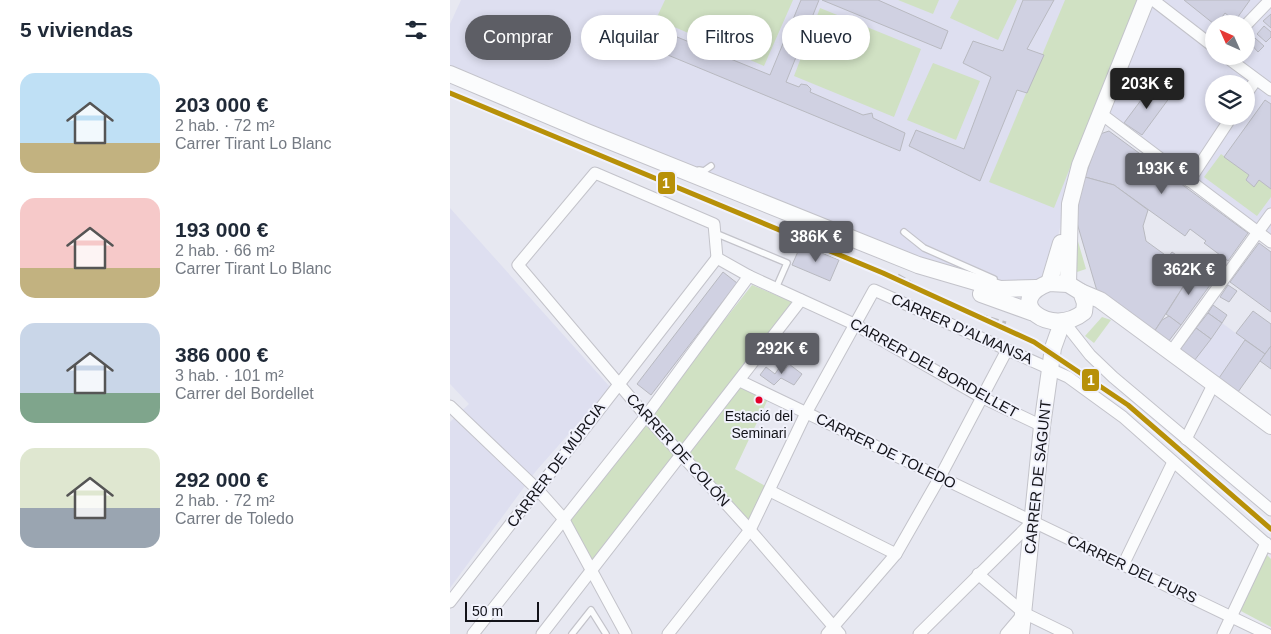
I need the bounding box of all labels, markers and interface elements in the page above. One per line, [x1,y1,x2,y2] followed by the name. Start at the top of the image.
[465,15,571,60] chip: Comprar
[581,15,677,60] chip: Alquilar
[687,15,772,60] chip: Filtros
[782,15,870,60] chip: Nuevo
[1205,15,1255,65] north arrow
[1205,15,1255,125] map controls
[402,16,430,44] icon: filters
[20,18,133,41] text: 5 viviendas
[1106,68,1188,110] pin: 203K €
[1121,75,1173,92] text: 203K €
[1205,75,1255,125] button: layers
[60,93,120,153] icon: home
[175,93,268,116] text: 203 000 €
[175,117,275,134] text: 2 hab. · 72 m²
[175,135,332,152] text: Carrer Tirant Lo Blanc
[1121,152,1203,195] pin: 193K €
[1136,160,1188,177] text: 193K €
[657,171,676,195] line badge: 1
[662,175,670,191] text: 1
[60,218,120,278] icon: home
[175,218,268,241] text: 193 000 €
[775,220,857,263] pin: 386K €
[790,228,842,245] text: 386K €
[175,242,275,259] text: 2 hab. · 66 m²
[1148,254,1230,296] pin: 362K €
[175,260,332,277] text: Carrer Tirant Lo Blanc
[1163,261,1215,278] text: 362K €
[889,290,1036,367] street label: CARRER D'ALMANSA
[847,314,1021,421] street label: CARRER DEL BORDELLET
[741,332,823,375] pin: 292K €
[756,340,808,357] text: 292K €
[60,343,120,403] icon: home
[175,343,268,366] text: 386 000 €
[175,367,284,384] text: 3 hab. · 101 m²
[1081,368,1100,392] line badge: 1
[1087,372,1095,388] text: 1
[175,385,314,402] text: Carrer del Bordellet
[623,390,733,510] street label: CARRER DE COLÓN
[754,395,764,405] marker: Estació del Seminari
[503,399,608,530] street label: CARRER DE MÚRCIA
[1021,399,1054,555] street label: CARRER DE SAGUNT
[725,408,793,441] place label: Estació del Seminari
[813,409,959,492] street label: CARRER DE TOLEDO
[60,468,120,528] icon: home
[175,468,268,491] text: 292 000 €
[175,492,275,509] text: 2 hab. · 72 m²
[175,510,294,527] text: Carrer de Toledo
[1065,531,1200,606] street label: CARRER DEL FURS
[465,599,539,622] scale bar
[472,603,503,619] text: 50 m

